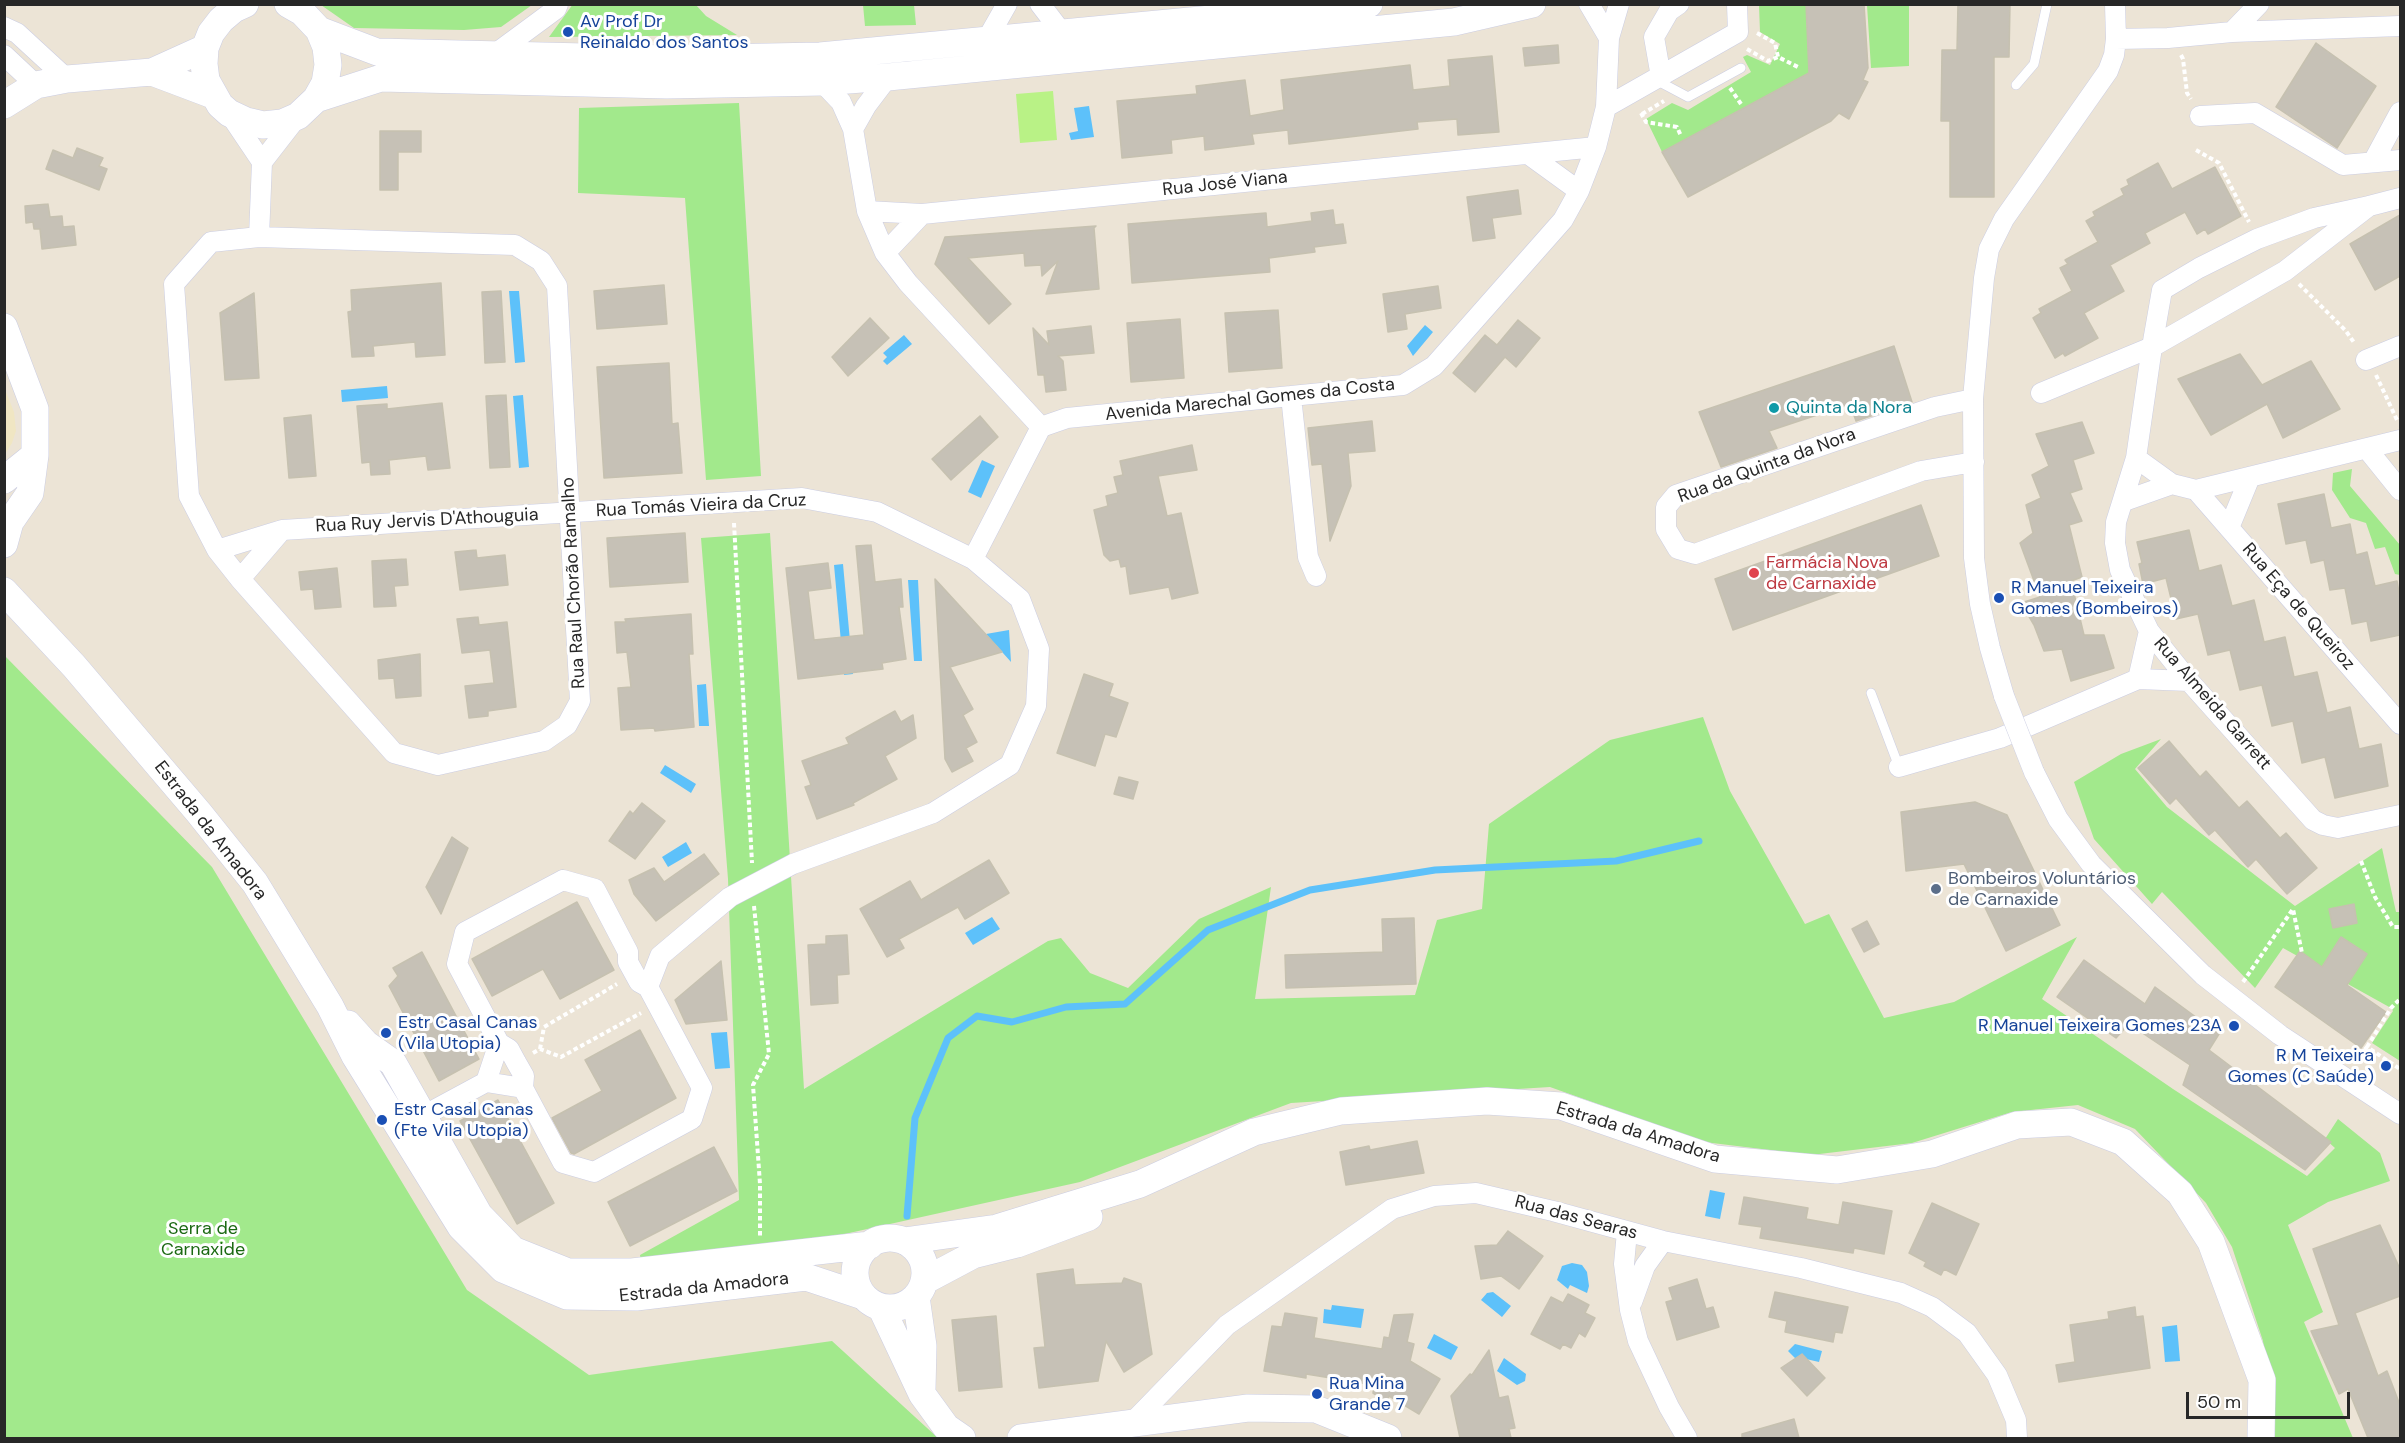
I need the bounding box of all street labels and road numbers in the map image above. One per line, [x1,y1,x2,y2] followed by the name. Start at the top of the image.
[1161,167,1289,201] street label: Rua José Viana
[1104,374,1396,426] street label: Avenida Marechal Gomes da Costa
[1675,424,1859,508] street label: Rua da Quinta da Nora
[558,477,590,689] street label: Rua Raul Chorão Ramalho
[595,490,807,522] street label: Rua Tomás Vieira da Cruz
[315,504,539,538] street label: Rua Ruy Jervis D'Athouguia
[2237,539,2359,675] street label: Rua Eça de Queiroz
[2149,633,2275,775] street label: Rua Almeida Garrett
[149,757,271,905] street label: Estrada da Amadora
[1553,1098,1723,1168] street label: Estrada da Amadora
[1512,1191,1640,1245] street label: Rua das Searas
[618,1268,790,1308] street label: Estrada da Amadora

